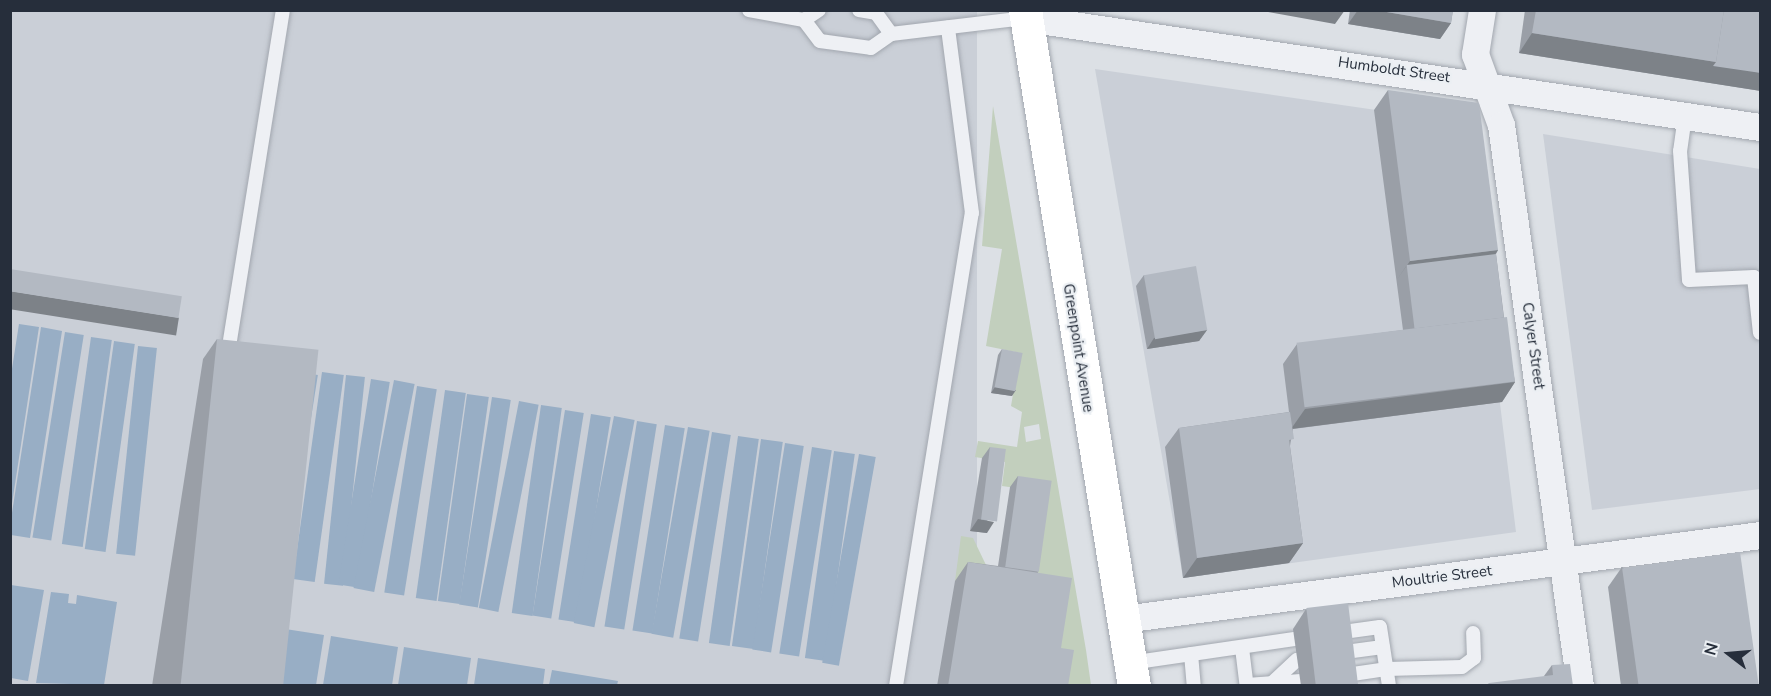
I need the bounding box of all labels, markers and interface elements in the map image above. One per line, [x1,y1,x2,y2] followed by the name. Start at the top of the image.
[1337,53,1451,87] street label: Humboldt Street
[1059,282,1097,414] street label: Greenpoint Avenue
[1518,301,1548,391] street label: Calyer Street
[1391,562,1493,592] street label: Moultrie Street
[1699,624,1759,684] north arrow
[1699,640,1724,658] text: N

